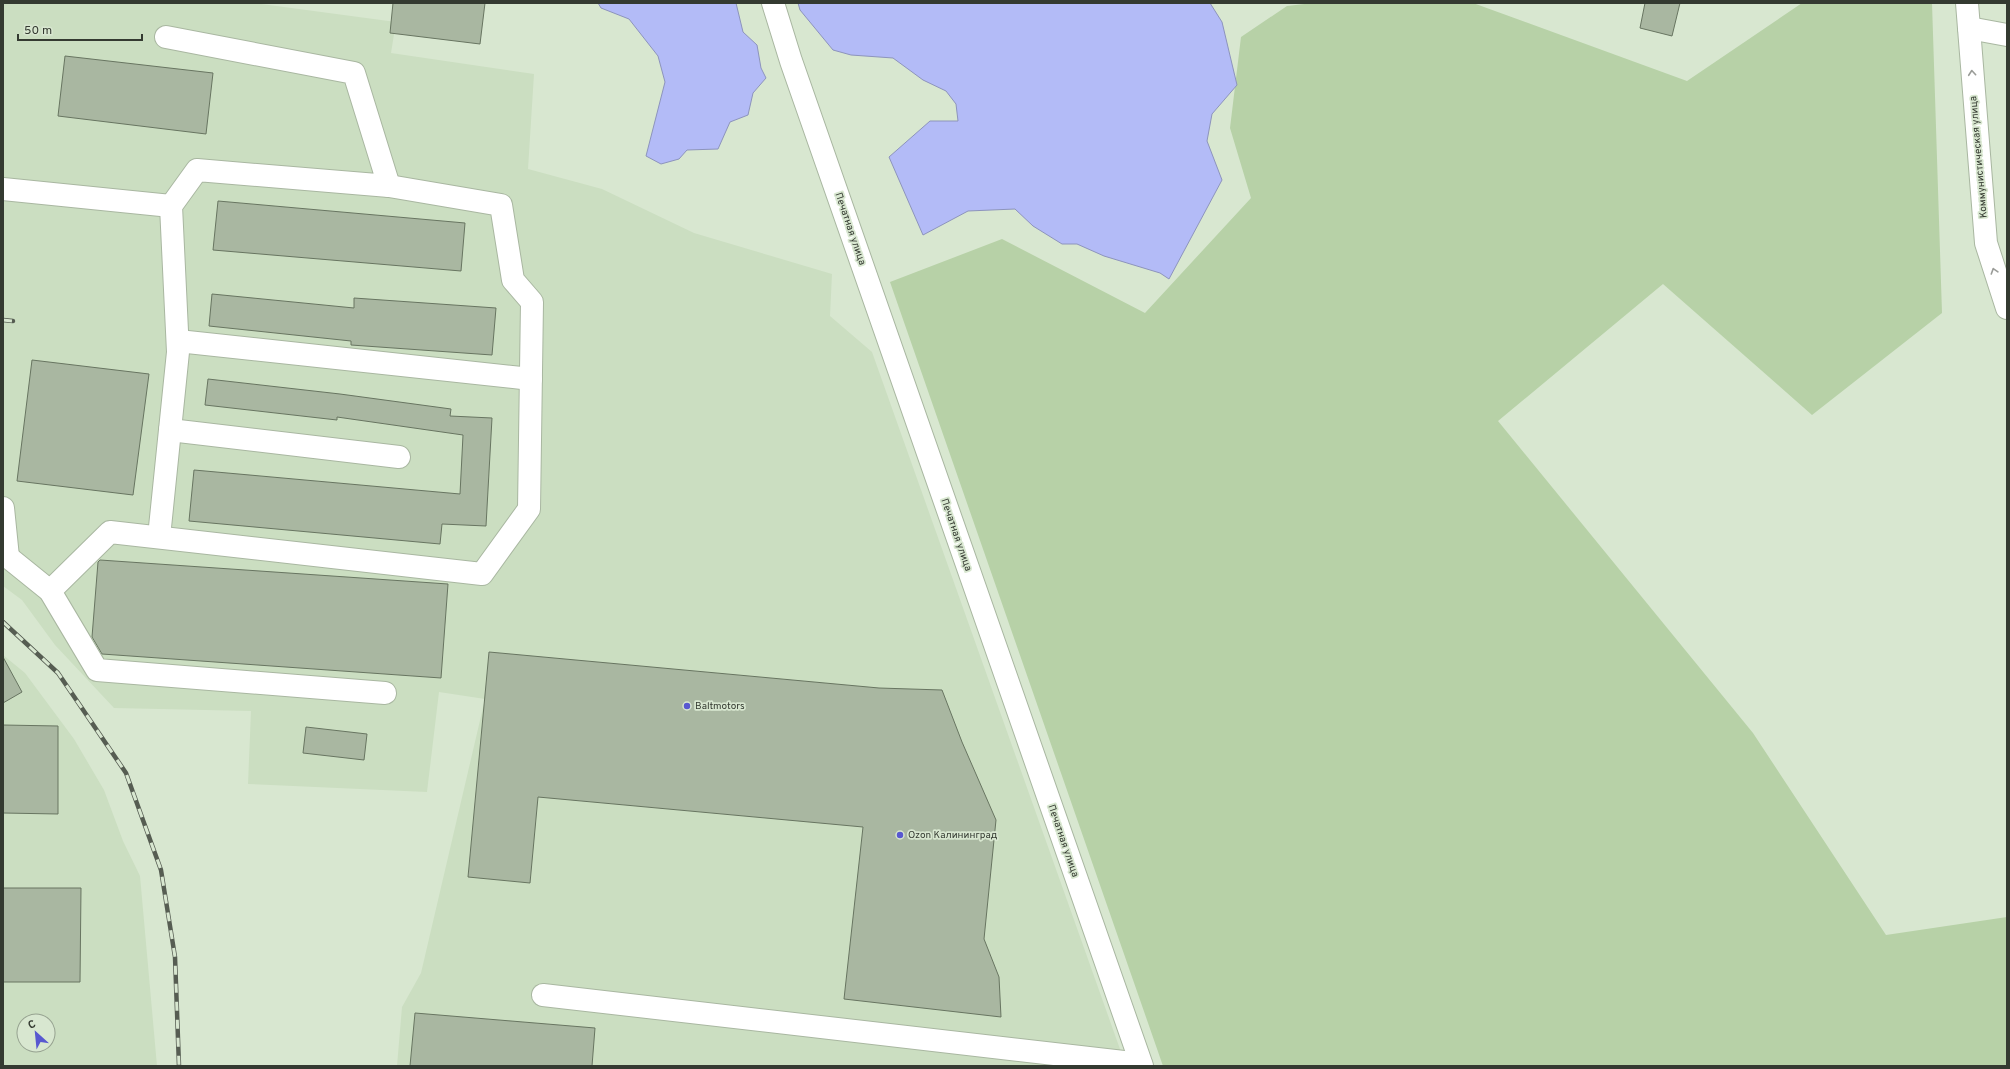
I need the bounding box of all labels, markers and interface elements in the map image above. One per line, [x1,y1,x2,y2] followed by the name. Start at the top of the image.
[18,16,142,42] scale bar
[24,23,52,39] text: 50 m
[1968,70,1977,76] one-way arrow
[1967,95,1991,219] street label: Коммунистическая улица
[831,191,869,267] street label: Печатная улица
[1991,268,1999,275] one-way arrow
[937,497,975,573] street label: Печатная улица
[695,700,745,713] place label: Baltmotors
[682,701,692,711] marker: Baltmotors
[1044,803,1082,879] street label: Печатная улица
[908,829,998,842] place label: Ozon Калининград
[895,830,905,840] marker: Ozon Калининград
[16,1013,56,1053] north arrow
[26,1017,38,1033] text: С

